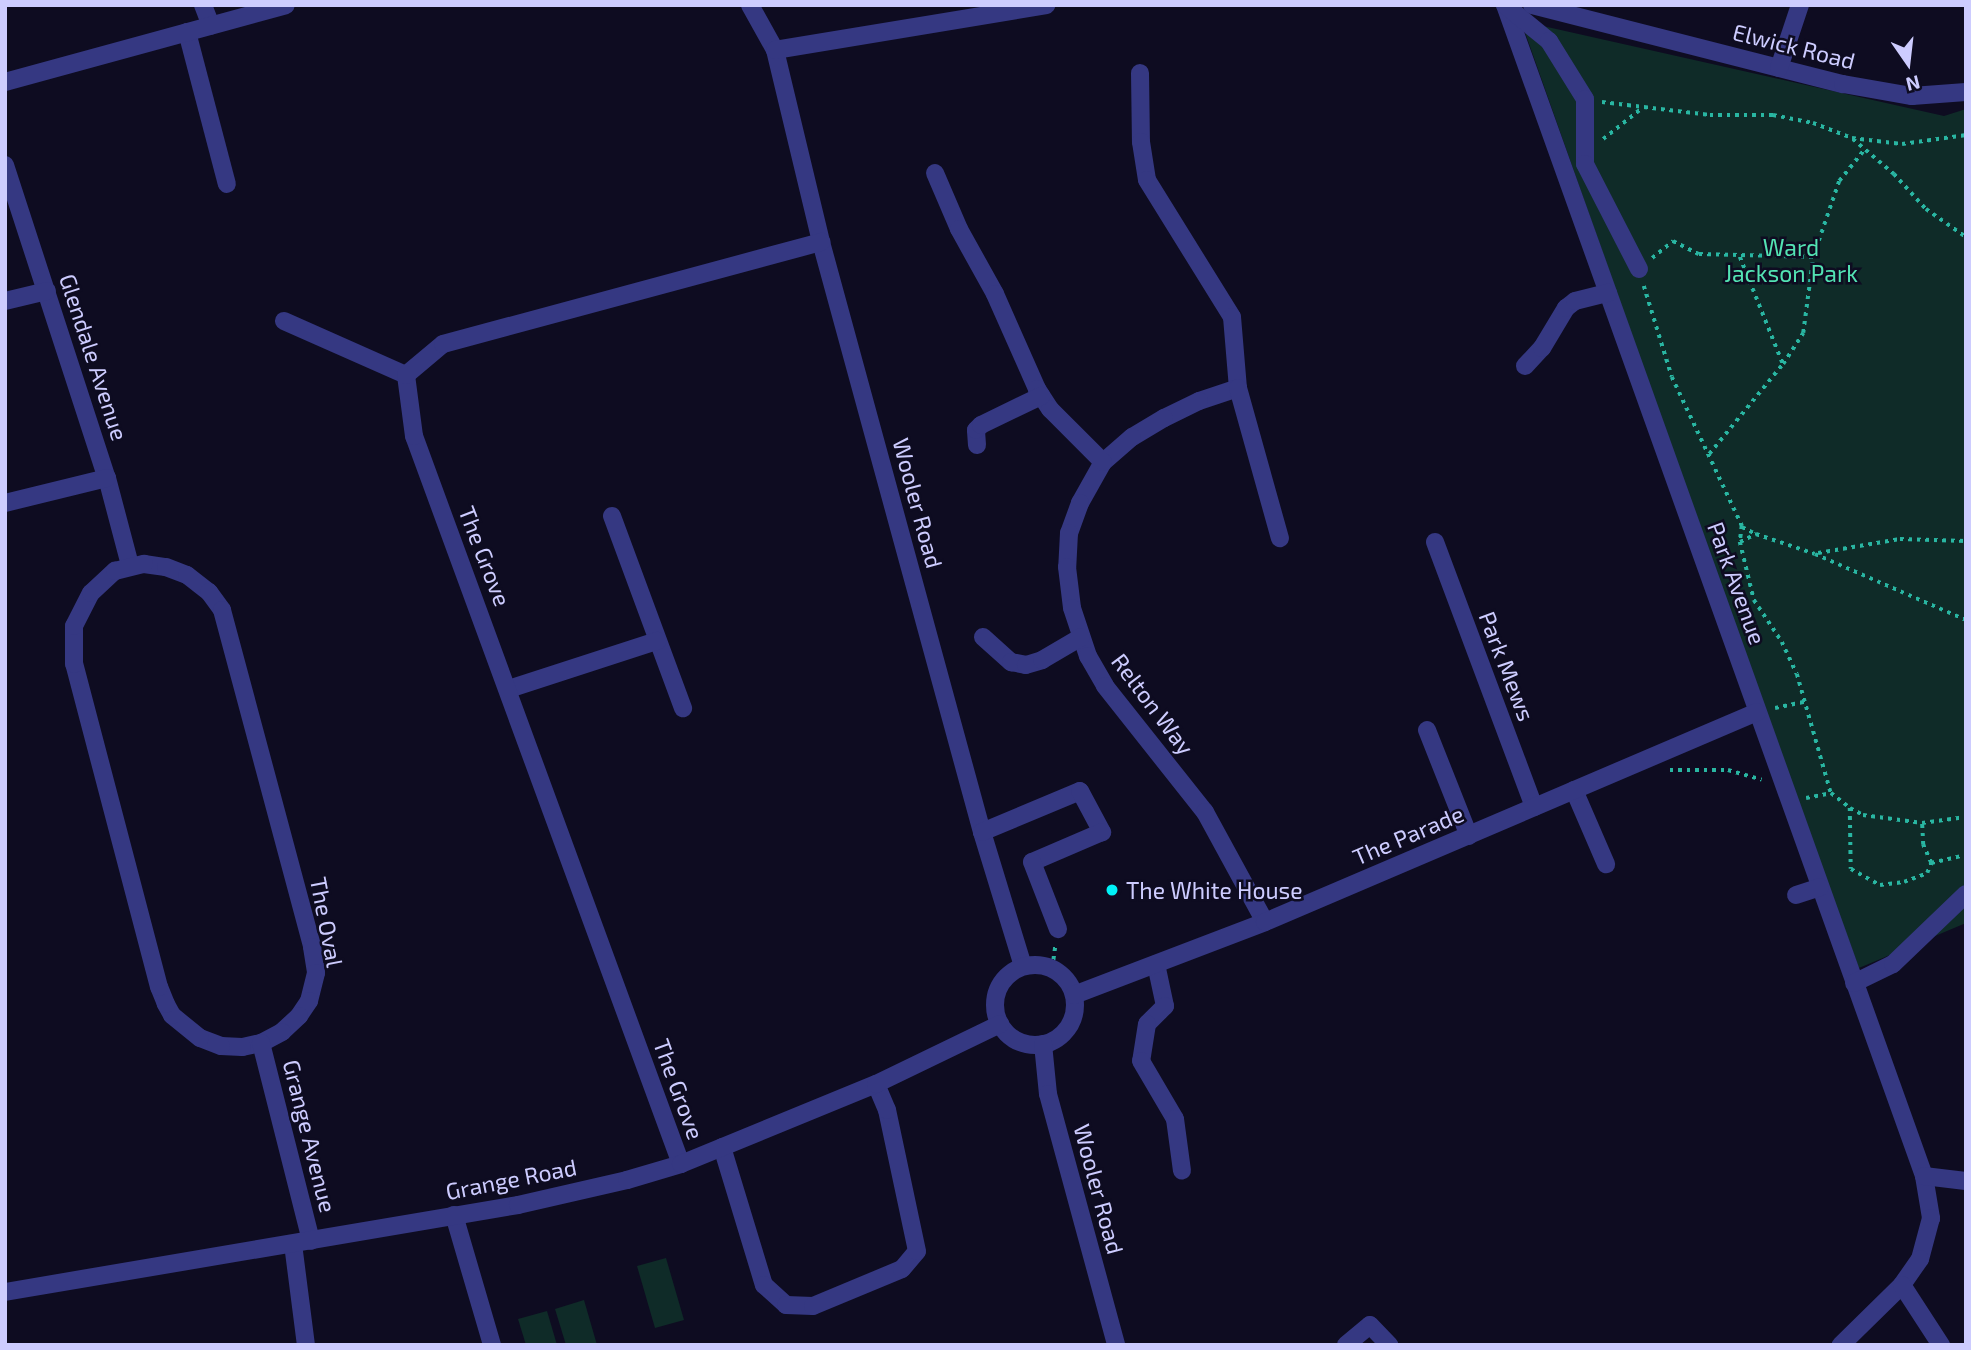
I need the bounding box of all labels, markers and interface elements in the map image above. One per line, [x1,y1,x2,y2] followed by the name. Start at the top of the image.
[1730,17,1858,75] street label: Elwick Road
[1873,28,1943,98] north arrow
[1904,71,1923,97] text: N
[1724,233,1858,287] park label: Ward Jackson Park
[54,270,134,444] street label: Glendale Avenue
[887,435,949,571] street label: Wooler Road
[453,502,517,610] street label: The Grove
[1702,518,1772,648] street label: Park Avenue
[1473,607,1541,725] street label: Park Mews
[1106,648,1200,760] street label: Relton Way
[1348,799,1468,871] street label: The Parade
[305,875,349,969] street label: The Oval
[1126,876,1303,904] place label: The White House
[1104,882,1120,898] marker: The White House
[648,1035,710,1143] street label: The Grove
[278,1057,342,1215] street label: Grange Avenue
[1068,1121,1130,1257] street label: Wooler Road
[443,1153,579,1205] street label: Grange Road

